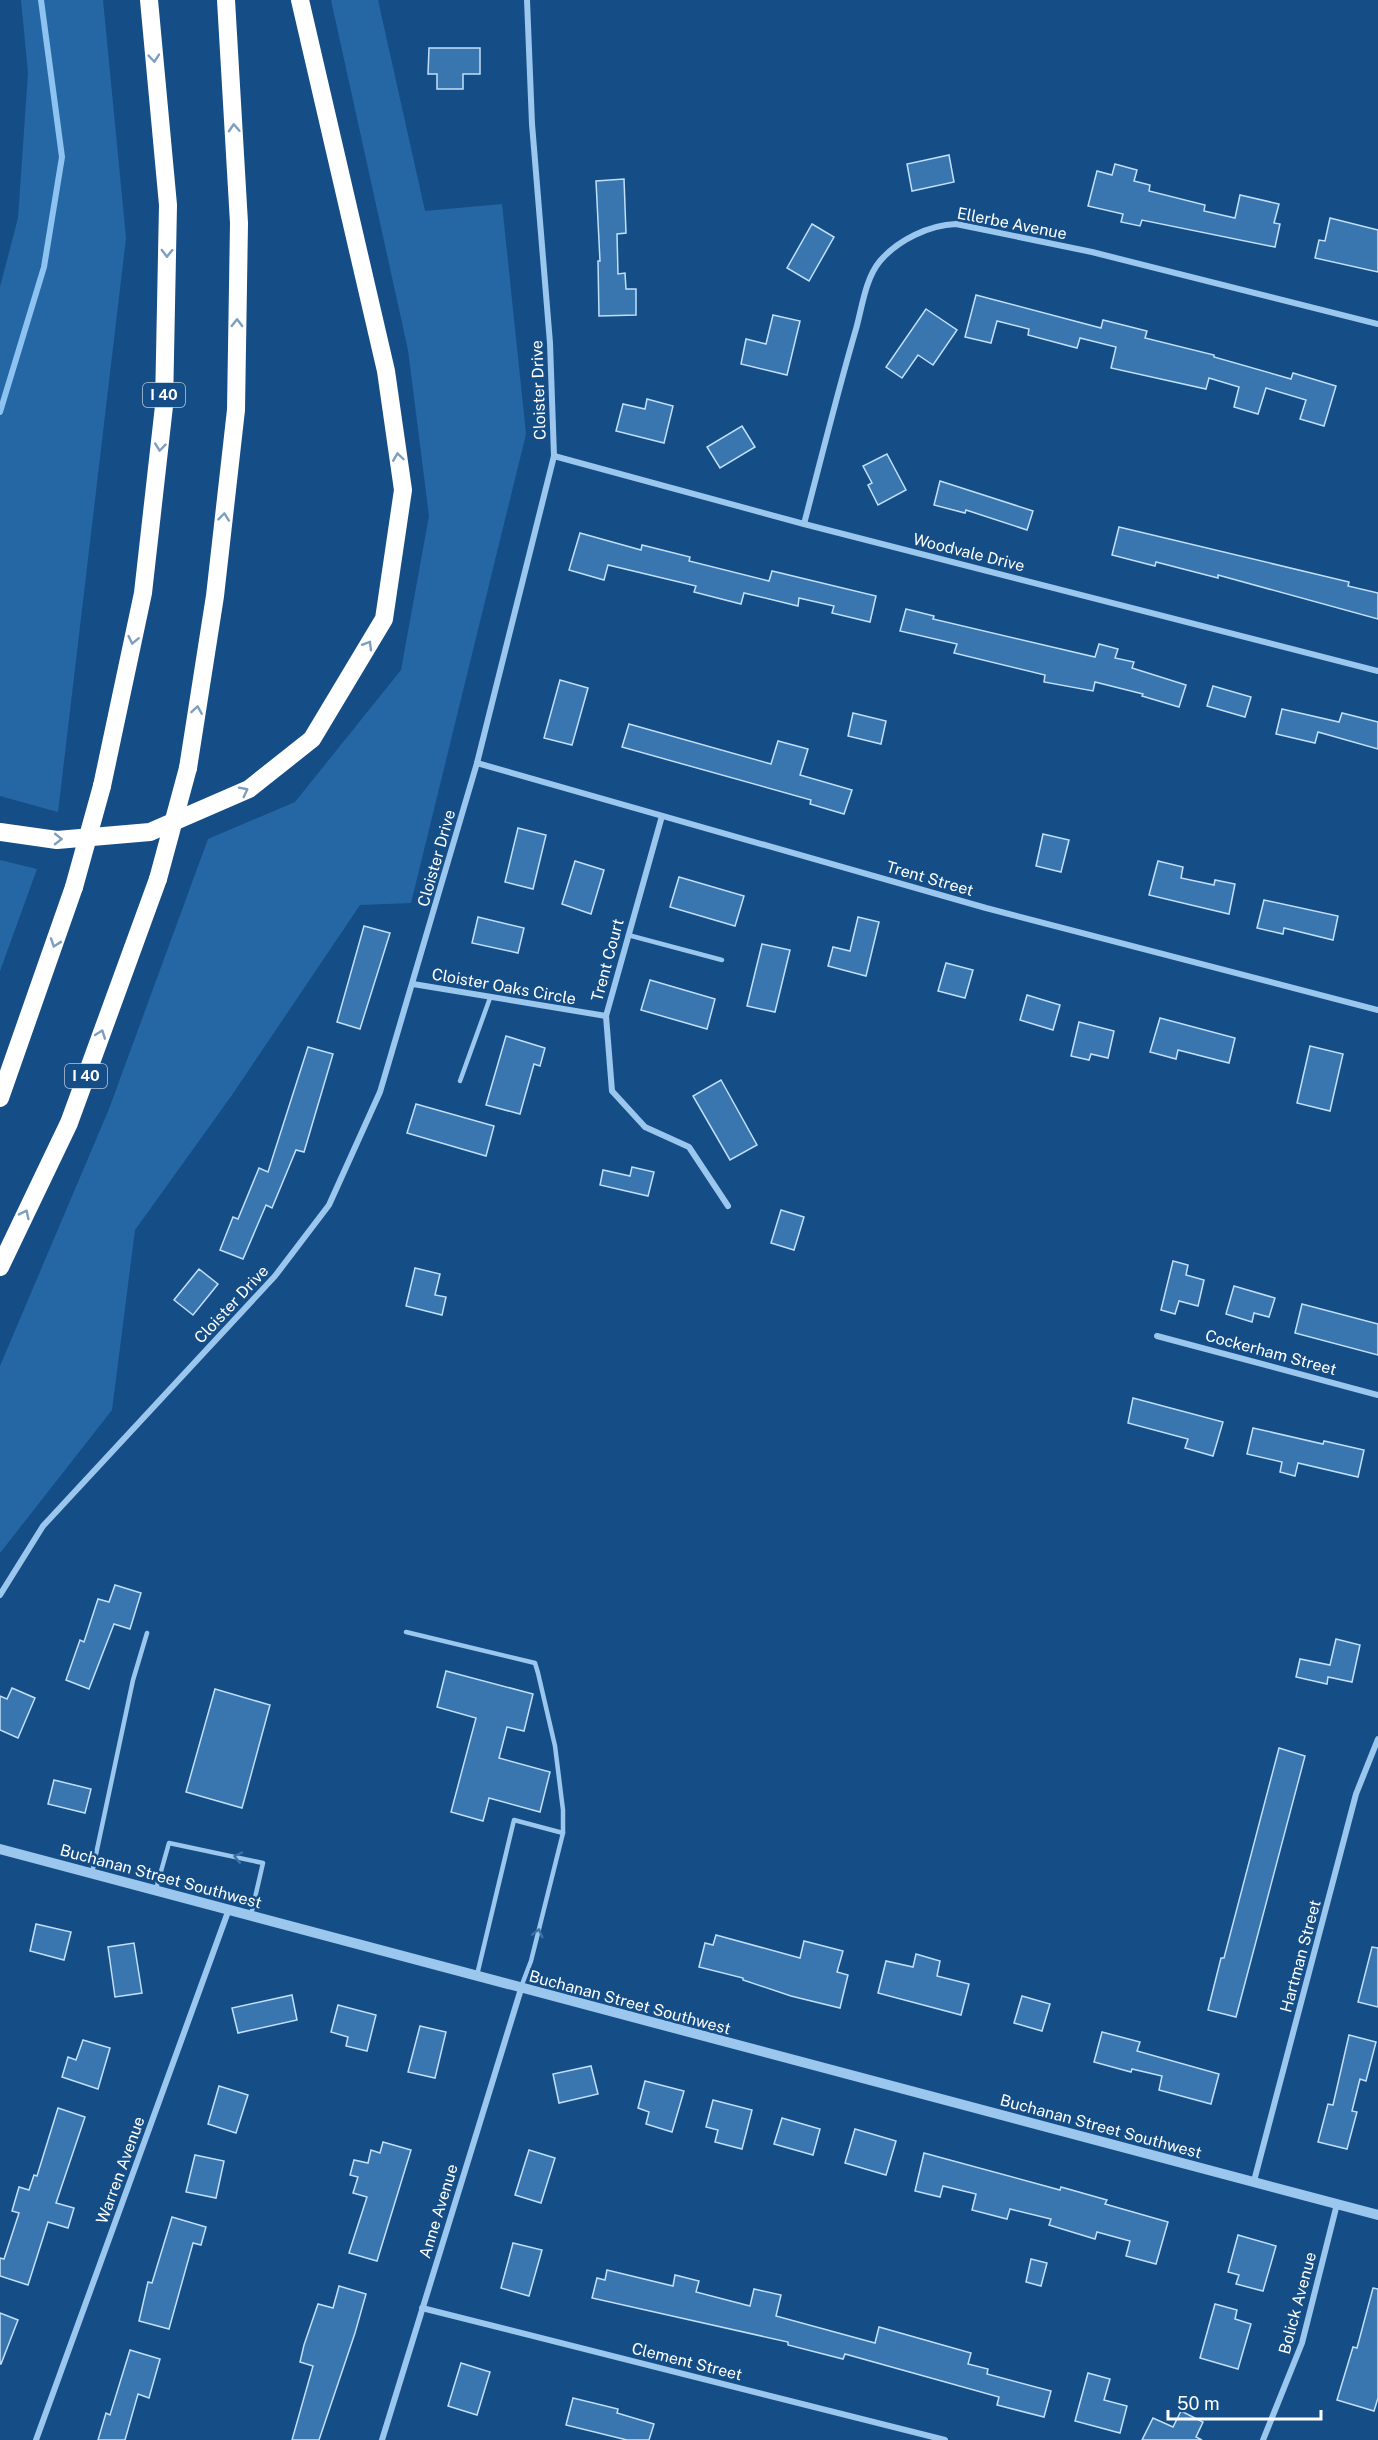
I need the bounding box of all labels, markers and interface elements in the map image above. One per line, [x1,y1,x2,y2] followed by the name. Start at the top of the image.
[147,54,160,63] one-way arrow
[227,123,240,132] one-way arrow
[955,204,1068,243] street label: Ellerbe Avenue
[161,248,173,257] one-way arrow
[231,318,243,327] one-way arrow
[527,340,550,440] street label: Cloister Drive
[143,383,185,407] road number: I 40
[154,443,166,452] one-way arrow
[393,452,405,461] one-way arrow
[217,512,230,521] one-way arrow
[911,529,1027,576] street label: Woodvale Drive
[128,635,141,645] one-way arrow
[361,641,373,651] one-way arrow
[190,705,203,715] one-way arrow
[237,786,248,798] one-way arrow
[414,808,459,909] street label: Cloister Drive
[54,833,63,845] one-way arrow
[884,857,976,900] street label: Trent Street
[587,917,628,1004] street label: Trent Court
[50,937,63,948] one-way arrow
[430,964,577,1009] street label: Cloister Oaks Circle
[94,1030,107,1040] one-way arrow
[65,1064,107,1088] road number: I 40
[18,1209,30,1220] one-way arrow
[190,1261,272,1347] street label: Cloister Drive
[1203,1326,1339,1379] street label: Cockerham Street
[58,1840,264,1913] street label: Buchanan Street Southwest
[233,1852,243,1865] one-way arrow
[1276,1898,1325,2015] street label: Hartman Street
[530,1928,543,1938] one-way arrow
[527,1966,733,2039] street label: Buchanan Street Southwest
[998,2090,1204,2163] street label: Buchanan Street Southwest
[92,2114,149,2226] street label: Warren Avenue
[415,2162,462,2261] street label: Anne Avenue
[1275,2250,1320,2356] street label: Bolick Avenue
[630,2339,744,2384] street label: Clement Street
[1168,2383,1321,2421] scale bar
[1177,2393,1220,2414] text: 50 m

